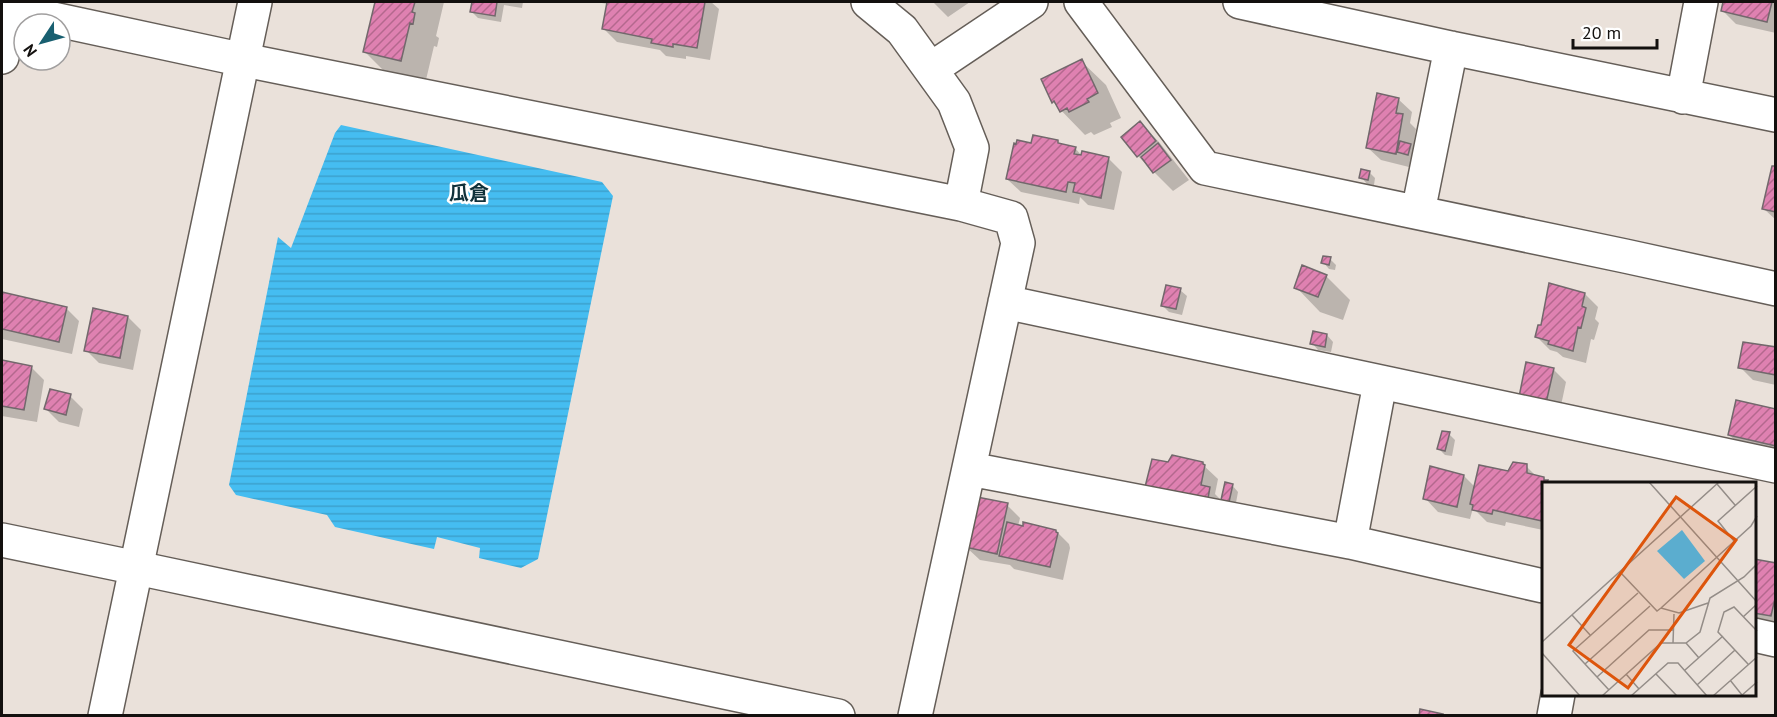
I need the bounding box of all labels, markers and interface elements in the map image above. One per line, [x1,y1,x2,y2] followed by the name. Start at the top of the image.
[12,12,72,72] north arrow
[1573,12,1657,50] scale bar
[1582,21,1621,44] text: 20 m
[19,41,41,61] text: N
[449,180,489,206] district label: 瓜倉
[1542,482,1756,696] inset map

